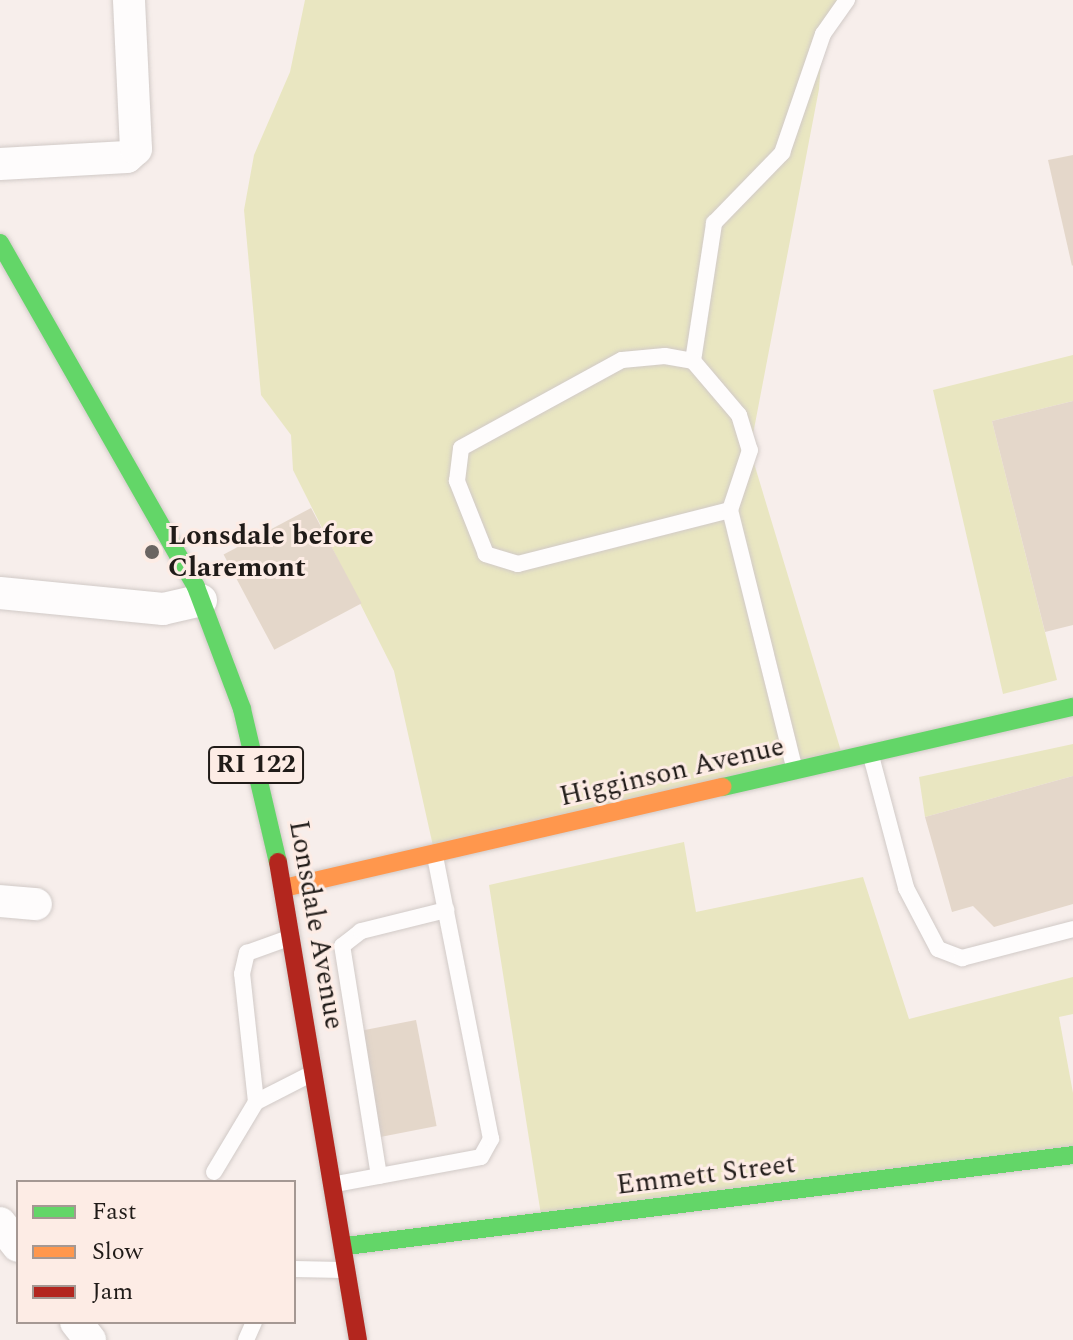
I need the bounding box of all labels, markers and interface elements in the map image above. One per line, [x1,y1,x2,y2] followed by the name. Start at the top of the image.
[168,519,374,585] place label: Lonsdale before Claremont
[143,543,161,561] marker: Lonsdale before Claremont
[556,730,788,814] street label: Higginson Avenue
[208,743,304,787] road number: RI 122
[281,818,351,1032] street label: Lonsdale Avenue
[614,1147,798,1203] street label: Emmett Street
[16,1180,296,1324] legend
[92,1194,137,1230] text: Fast
[92,1234,143,1270] text: Slow
[92,1274,133,1310] text: Jam

